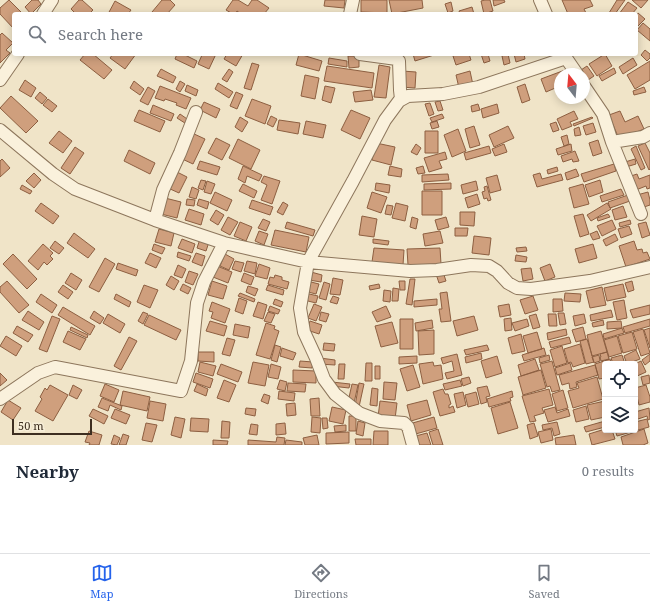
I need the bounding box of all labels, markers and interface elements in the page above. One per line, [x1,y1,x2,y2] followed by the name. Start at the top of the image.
[12,12,638,56] search box
[26,23,48,45] icon: search
[58,24,143,44] text: Search here
[554,68,590,104] north arrow
[602,361,638,433] map controls
[602,361,638,397] button: locate
[602,397,638,433] button: layers
[12,417,92,436] scale bar
[18,418,44,433] text: 50 m
[16,460,79,483] text: Nearby
[582,462,634,480] text: 0 results
[90,562,114,601] tab: Map
[294,562,348,601] tab: Directions
[529,562,560,601] tab: Saved

